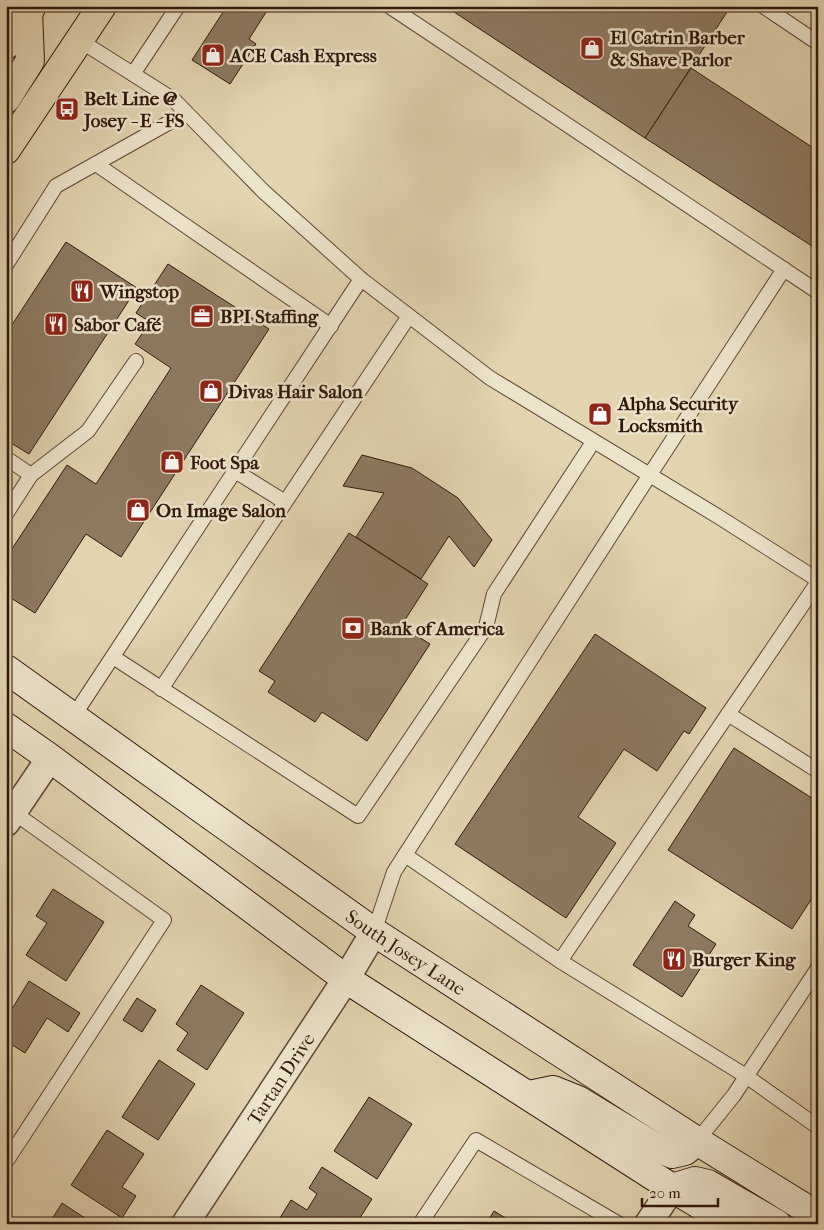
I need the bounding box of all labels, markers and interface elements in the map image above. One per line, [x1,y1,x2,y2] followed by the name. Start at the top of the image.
[610,27,746,71] place label: El Catrin Barber & Shave Parlor
[579,35,605,61] shop icon: El Catrin Barber & Shave Parlor
[200,42,226,68] shop icon: ACE Cash Express
[229,45,377,67] place label: ACE Cash Express
[82,88,185,132] place label: Belt Line @ Josey - E - FS
[54,96,80,122] bus stop icon: Belt Line @ Josey - E - FS
[69,278,95,304] restaurant icon: Wingstop
[99,281,179,303] place label: Wingstop
[189,303,215,329] office icon: BPI Staffing
[220,306,319,328] place label: BPI Staffing
[43,311,69,337] restaurant icon: Sabor Café
[74,314,162,336] place label: Sabor Café
[198,378,224,404] shop icon: Divas Hair Salon
[228,381,364,403] place label: Divas Hair Salon
[617,393,739,437] place label: Alpha Security Locksmith
[587,401,613,427] shop icon: Alpha Security Locksmith
[159,449,185,475] shop icon: Foot Spa
[189,452,260,474] place label: Foot Spa
[125,497,151,523] shop icon: On Image Salon
[156,500,287,522] place label: On Image Salon
[340,615,366,641] bank icon: Bank of America
[370,618,505,640] place label: Bank of America
[341,905,469,1000] street label: South Josey Lane
[661,946,687,972] restaurant icon: Burger King
[692,949,796,971] place label: Burger King
[243,1029,320,1129] street label: Tartan Drive
[642,1175,718,1207] scale bar
[649,1184,681,1202] text: 20 m

